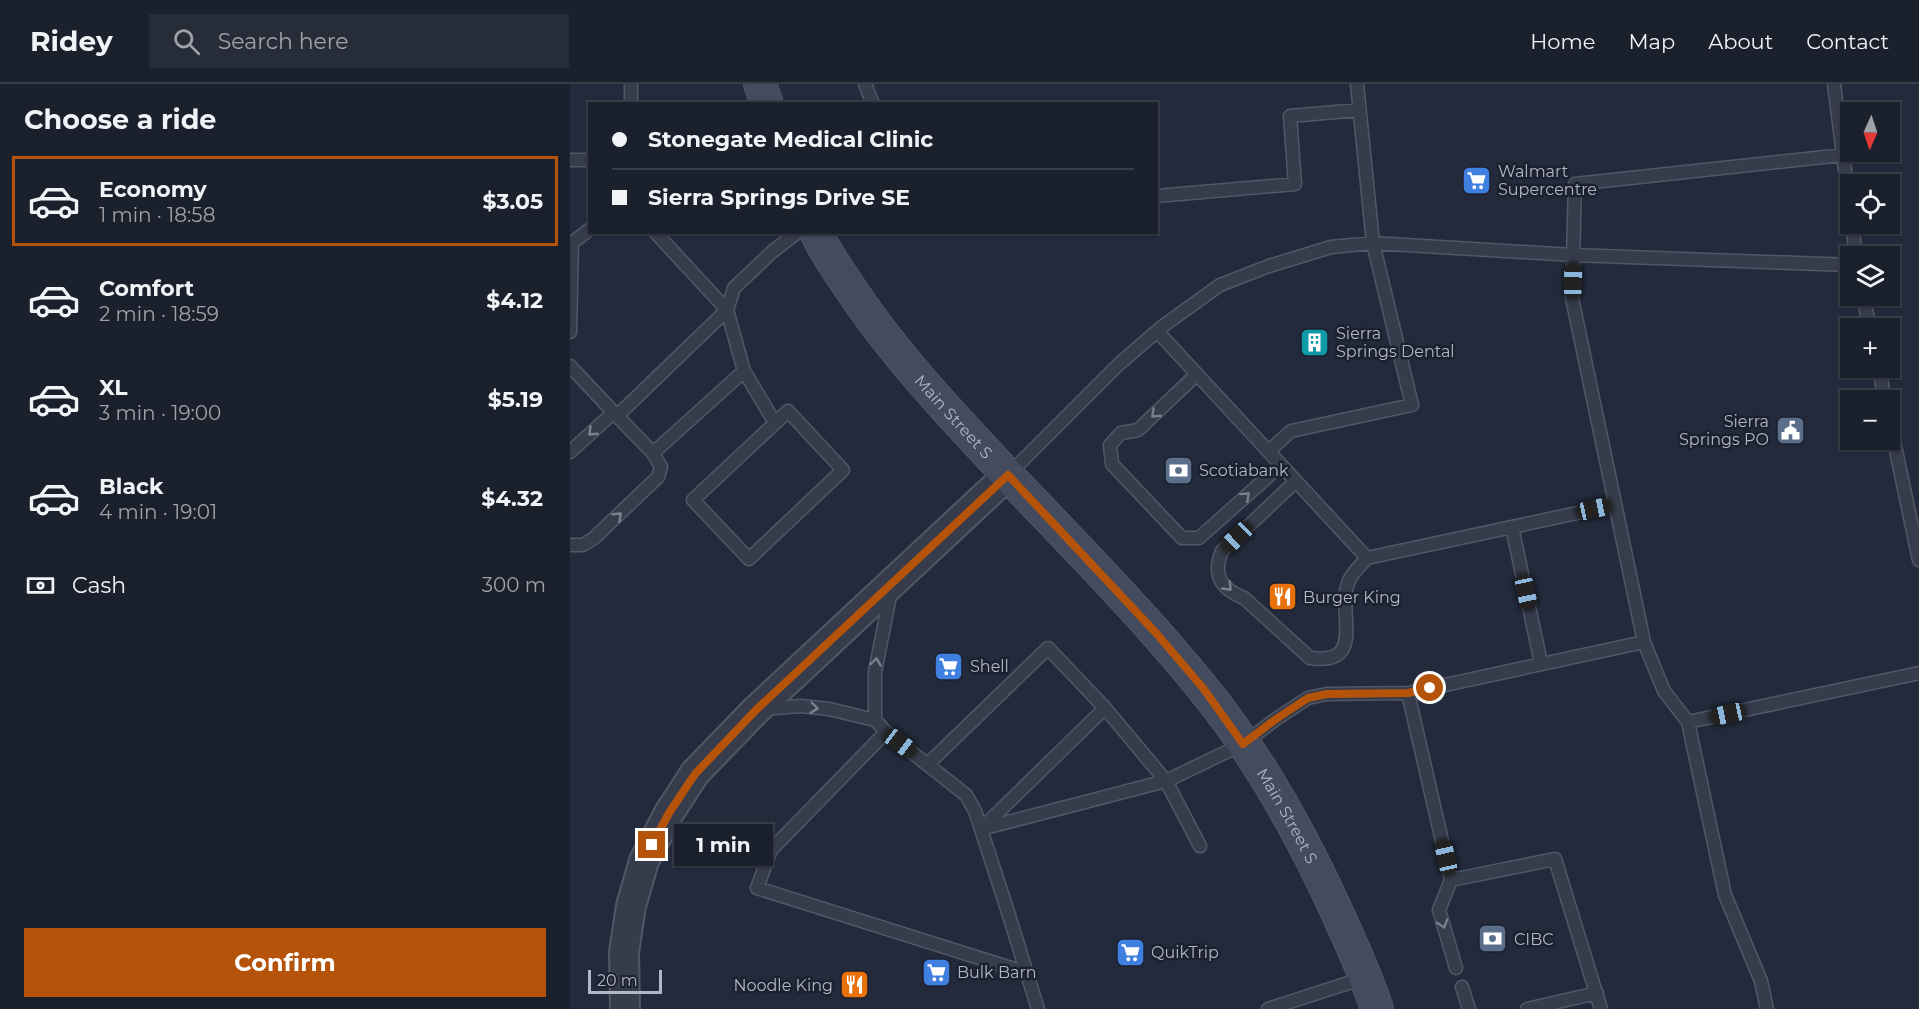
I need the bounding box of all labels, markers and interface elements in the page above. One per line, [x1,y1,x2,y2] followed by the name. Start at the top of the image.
[149,14,569,68] search box
[30,24,113,58] text: Ridey
[170,25,203,58] icon: search
[218,28,349,55] text: Search here
[1530,29,1595,54] text: Home
[1628,29,1675,54] text: Map
[1708,29,1773,54] text: About
[1806,29,1889,54] text: Contact
[1840,102,1900,162] north arrow
[1840,102,1900,450] map controls
[24,103,216,136] text: Choose a ride
[648,126,933,153] text: Stonegate Medical Clinic
[1498,162,1597,199] place label: Walmart Supercentre
[1461,164,1493,196] supermarket icon: Walmart Supercentre
[27,174,81,228] icon: car
[1840,174,1900,234] button: locate
[99,176,207,203] text: Economy
[648,184,910,211] text: Sierra Springs Drive SE
[483,188,543,215] text: $3.05
[99,203,215,227] text: 1 min · 18:58
[1840,246,1900,306] button: layers
[1564,263,1582,299] car
[27,273,81,327] icon: car
[99,275,194,302] text: Comfort
[486,287,543,314] text: $4.12
[99,302,219,326] text: 2 min · 18:59
[1840,318,1900,378] button: +
[1336,324,1455,361] place label: Sierra Springs Dental
[1299,326,1331,358] building icon: Sierra Springs Dental
[911,371,997,462] street label: Main Street S
[27,372,81,426] icon: car
[99,374,128,401] text: XL
[488,386,543,413] text: $5.19
[1840,390,1900,450] button: −
[99,401,221,425] text: 3 min · 19:00
[1151,407,1161,418] one-way arrow
[1679,412,1769,449] place label: Sierra Springs PO
[1774,414,1806,446] public building icon: Sierra Springs PO
[588,425,599,436] one-way arrow
[1162,454,1194,486] bank icon: Scotiabank
[1199,461,1289,480] place label: Scotiabank
[27,471,81,525] icon: car
[99,473,163,500] text: Black
[481,485,543,512] text: $4.32
[1240,492,1250,503] one-way arrow
[1575,496,1613,522] car
[99,500,217,524] text: 4 min · 19:01
[610,512,621,523] one-way arrow
[1218,518,1256,556] car
[24,569,57,602] icon: cash
[72,572,126,599] text: Cash
[482,573,546,597] text: 300 m
[1513,573,1539,611] car
[1221,580,1232,591] one-way arrow
[1266,581,1298,613] restaurant icon: Burger King
[1303,588,1401,607] place label: Burger King
[933,650,965,682] supermarket icon: Shell
[870,657,882,667] one-way arrow
[970,657,1009,676] place label: Shell
[1416,674,1443,701] route start
[810,701,819,714] one-way arrow
[1709,701,1747,727] car
[880,725,920,761] car
[1253,765,1322,867] street label: Main Street S
[673,824,772,866] callout: 1 min
[638,831,665,858] route end
[696,833,751,857] text: 1 min
[1433,837,1459,877] car
[1436,918,1448,929] one-way arrow
[1477,923,1509,955] bank icon: CIBC
[24,928,546,997] button: Confirm
[1514,930,1554,949] place label: CIBC
[1114,936,1146,968] supermarket icon: QuikTrip
[1151,943,1219,962] place label: QuikTrip
[920,956,952,988] supermarket icon: Bulk Barn
[957,963,1037,982] place label: Bulk Barn
[588,967,662,994] scale bar
[838,969,870,1001] restaurant icon: Noodle King
[597,971,638,990] text: 20 m
[733,976,833,995] place label: Noodle King

